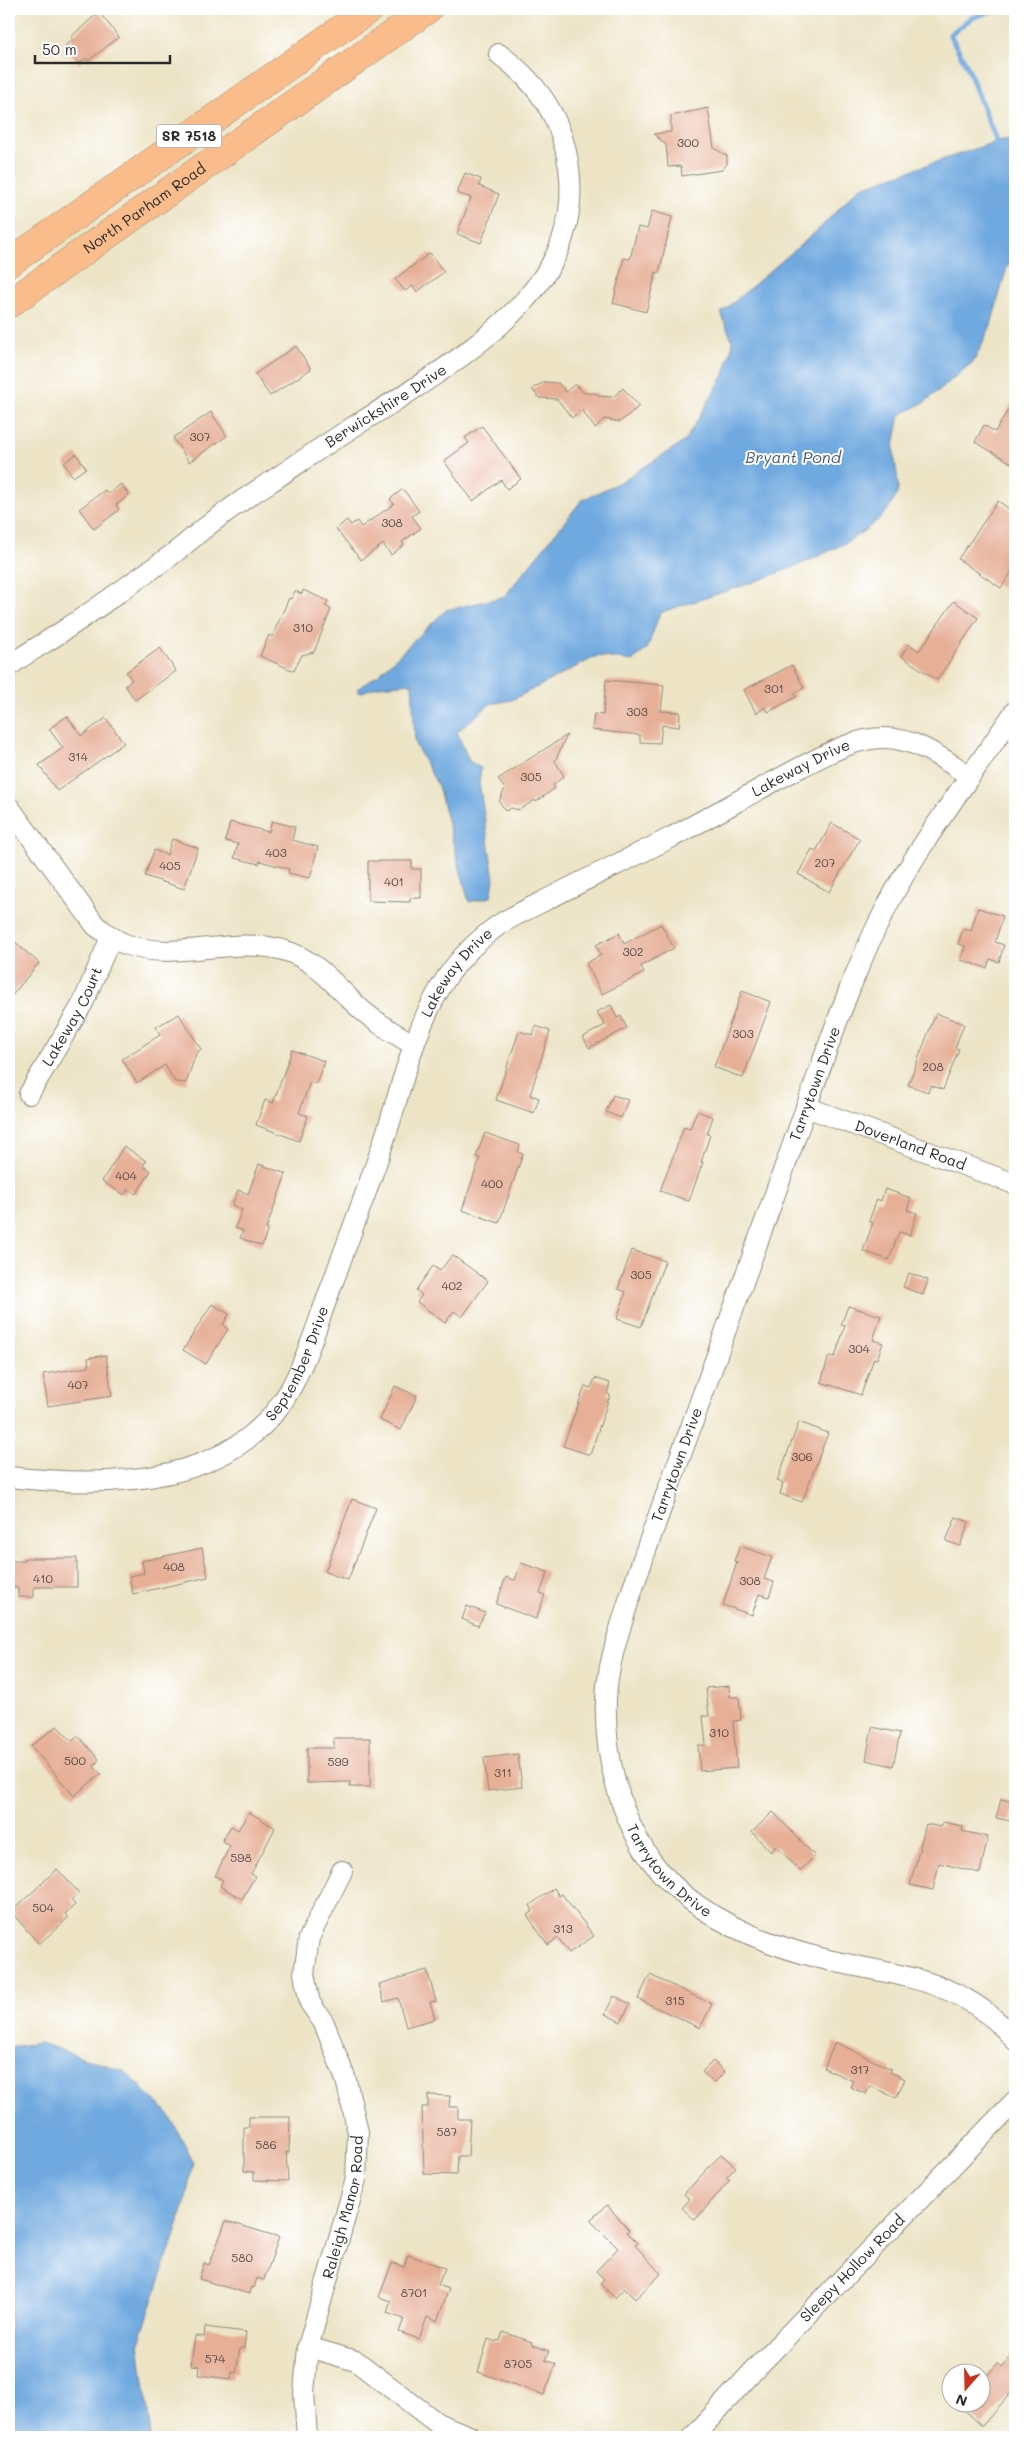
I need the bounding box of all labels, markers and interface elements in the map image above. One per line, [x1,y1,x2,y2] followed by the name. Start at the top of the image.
[35,32,170,64] scale bar
[42,39,77,59] text: 50 m
[156,124,222,148] road number: SR 7518
[677,134,700,150] house number: 300
[79,158,209,258] street label: North Parham Road
[321,359,450,452] street label: Berwickshire Drive
[189,428,211,444] house number: 307
[745,446,842,467] water label: Bryant Pond
[381,514,403,530] house number: 308
[293,619,313,635] house number: 310
[764,680,784,696] house number: 301
[626,703,648,719] house number: 303
[748,734,853,801] street label: Lakeway Drive
[68,748,88,764] house number: 314
[520,768,542,784] house number: 305
[265,844,287,860] house number: 403
[815,854,836,870] house number: 207
[159,857,181,873] house number: 405
[384,873,404,889] house number: 401
[416,923,496,1020] street label: Lakeway Drive
[622,943,644,959] house number: 302
[37,963,106,1069] street label: Lakeway Court
[784,1024,844,1144] street label: Tarrytown Drive
[732,1025,754,1041] house number: 303
[922,1058,944,1074] house number: 208
[852,1115,969,1174] street label: Doverland Road
[115,1167,137,1183] house number: 404
[481,1175,504,1191] house number: 400
[630,1266,652,1282] house number: 305
[441,1277,463,1293] house number: 402
[261,1303,332,1425] street label: September Drive
[848,1340,870,1356] house number: 304
[67,1376,89,1392] house number: 407
[646,1405,706,1525] street label: Tarrytown Drive
[791,1448,813,1464] house number: 306
[163,1558,185,1574] house number: 408
[33,1570,54,1586] house number: 410
[739,1572,761,1588] house number: 308
[709,1724,729,1740] house number: 310
[64,1752,86,1768] house number: 500
[327,1753,349,1769] house number: 599
[494,1764,512,1780] house number: 311
[623,1820,716,1921] street label: Tarrytown Drive
[230,1849,252,1865] house number: 598
[32,1899,54,1915] house number: 504
[553,1920,573,1936] house number: 313
[665,1992,685,2008] house number: 315
[850,2061,870,2077] house number: 317
[437,2123,458,2139] house number: 587
[317,2135,367,2281] street label: Raleigh Manor Road
[255,2136,277,2152] house number: 586
[795,2210,909,2326] street label: Sleepy Hollow Road
[231,2249,253,2265] house number: 580
[401,2284,427,2300] house number: 8701
[205,2350,225,2366] house number: 574
[504,2355,532,2371] house number: 8705
[942,2364,992,2414] north arrow
[953,2390,970,2411] text: N

